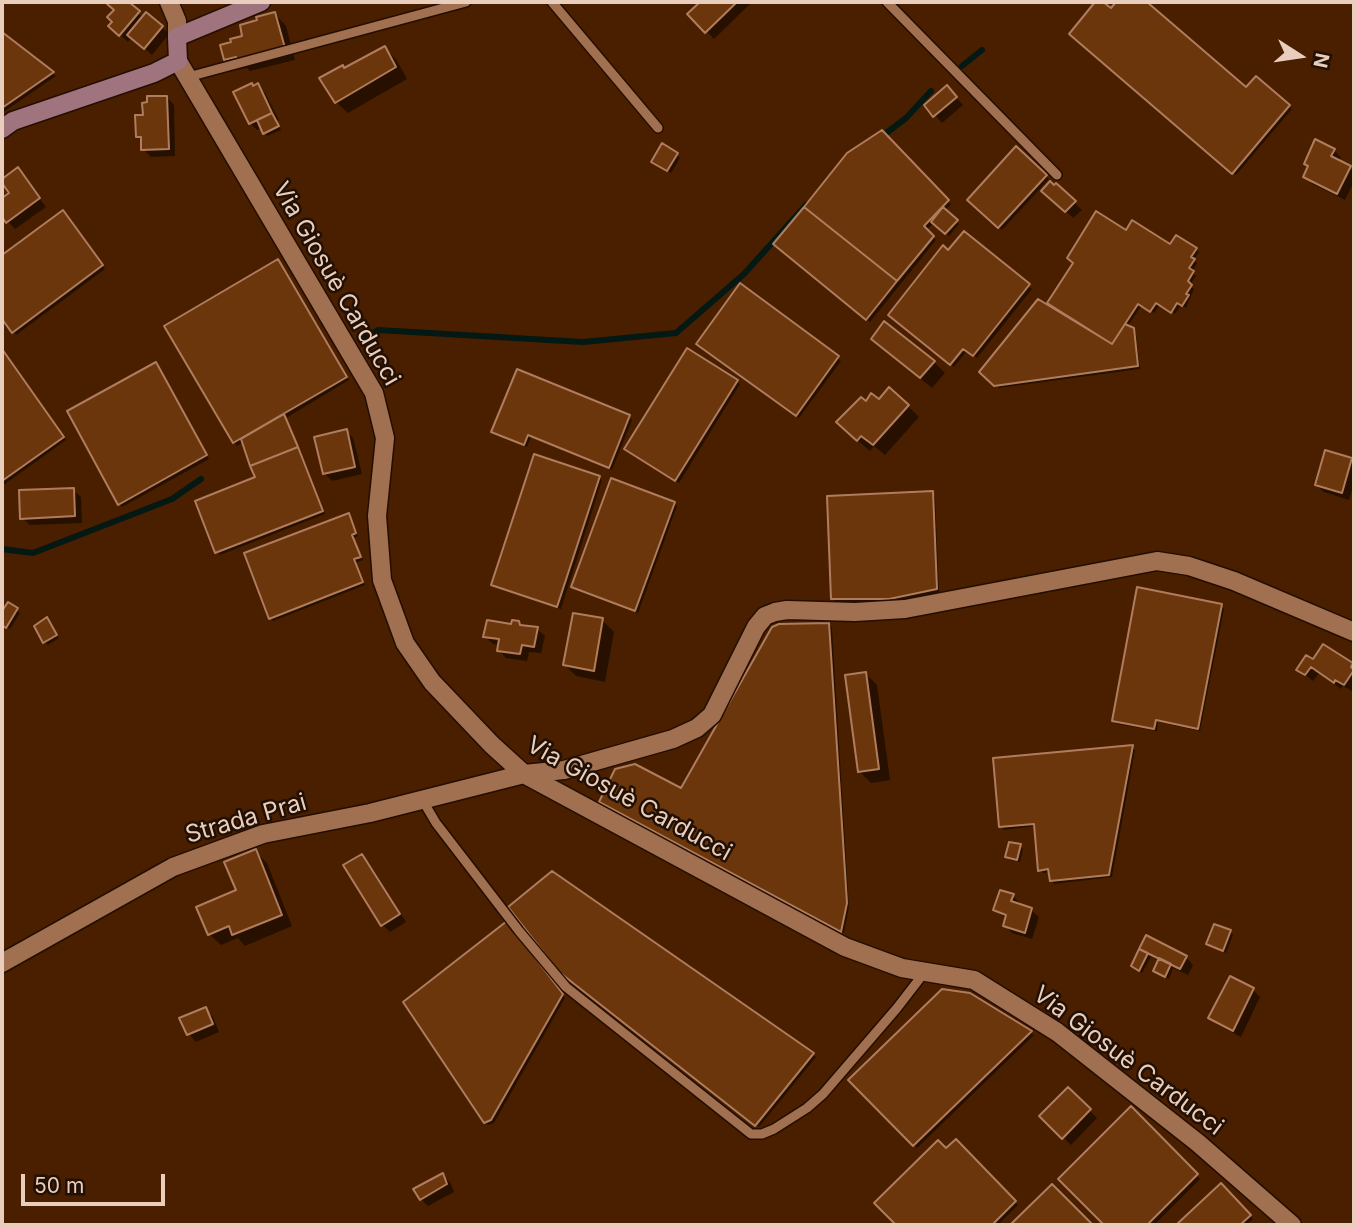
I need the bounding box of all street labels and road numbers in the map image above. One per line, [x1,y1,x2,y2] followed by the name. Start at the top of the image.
[266,177,406,391] street label: Via Giosuè Carducci
[521,731,737,867] street label: Via Giosuè Carducci
[182,788,310,850] street label: Strada Prai
[1027,980,1229,1142] street label: Via Giosuè Carducci

